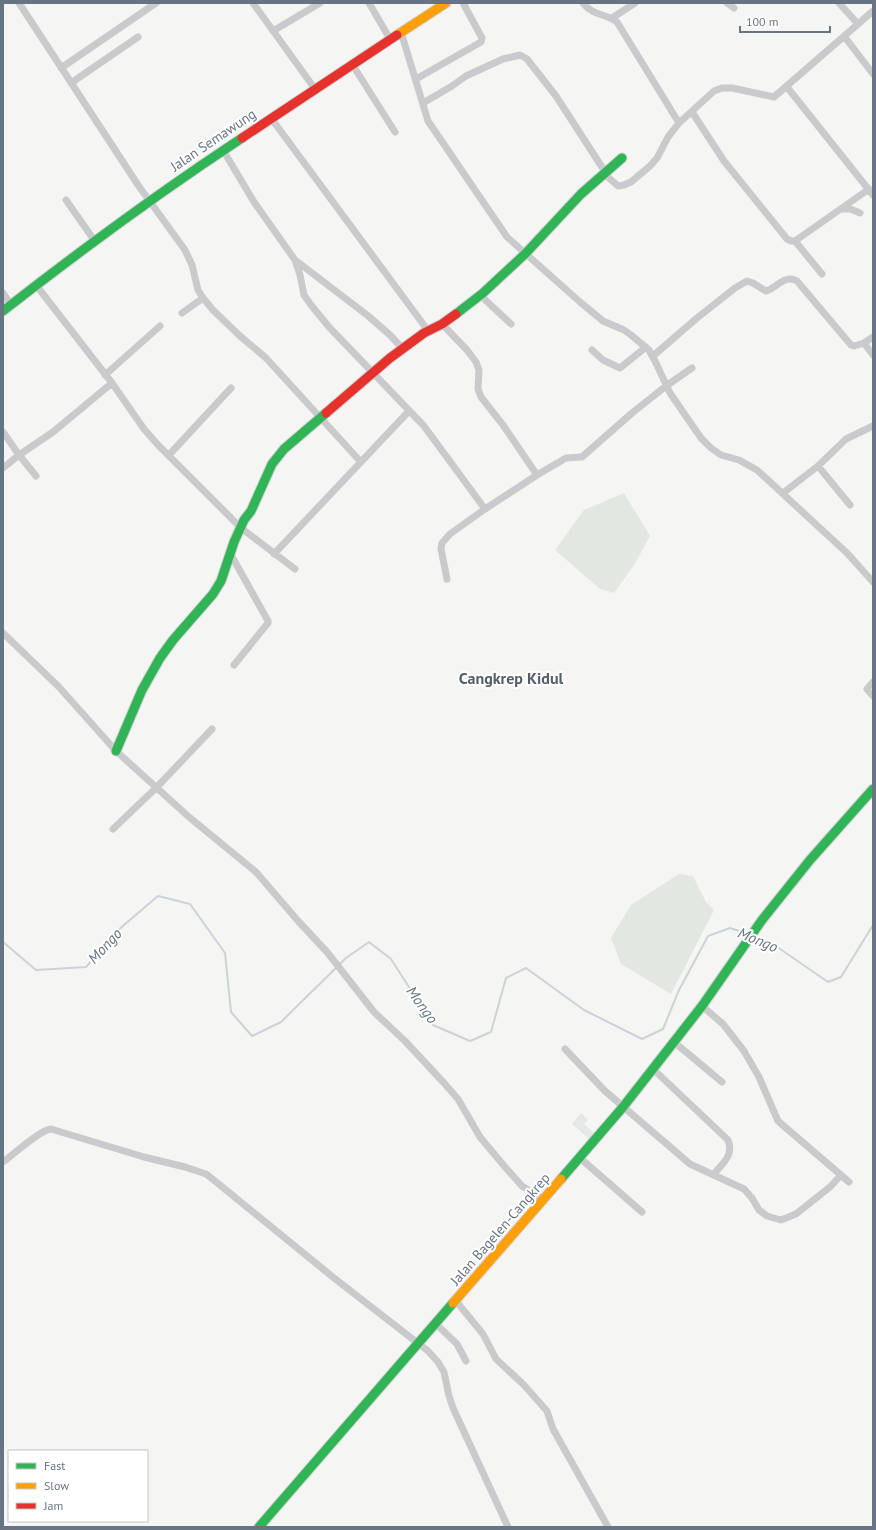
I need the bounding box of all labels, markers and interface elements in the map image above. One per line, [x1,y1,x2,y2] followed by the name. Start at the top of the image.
[740,8,830,34] scale bar
[746,14,779,29] text: 100 m
[166,105,259,176] street label: Jalan Semawung
[459,668,564,688] district label: Cangkrep Kidul
[735,923,781,956] water label: Mongo
[83,924,126,967] water label: Mongo
[402,982,442,1027] water label: Mongo
[446,1169,554,1290] street label: Jalan Bagelen-Cangkrep
[8,1450,148,1522] legend
[44,1458,65,1473] text: Fast
[44,1478,69,1493] text: Slow
[43,1498,63,1513] text: Jam

